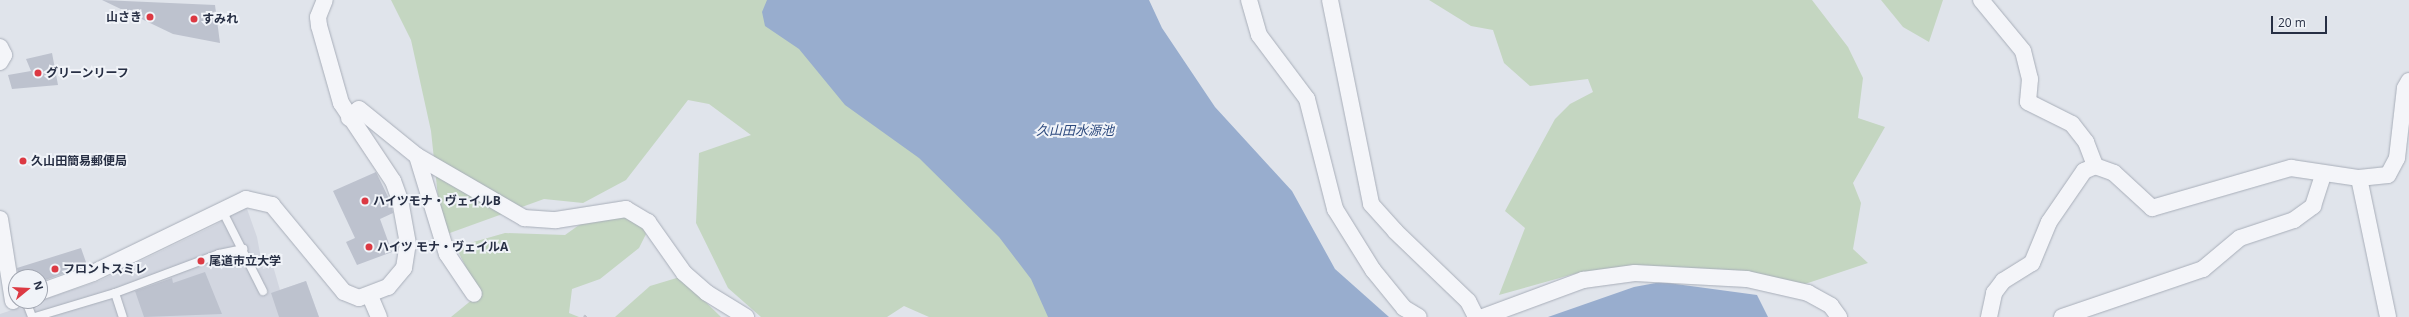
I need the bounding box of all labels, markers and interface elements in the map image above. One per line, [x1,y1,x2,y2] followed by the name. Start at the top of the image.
[2273,8,2329,34] scale bar
[106,10,142,24] place label: 山さき
[145,12,155,22] marker: 山さき
[202,12,238,26] place label: すみれ
[189,14,199,24] marker: すみれ
[2278,14,2306,31] text: 20 m
[46,66,130,80] place label: グリーンリーフ
[33,68,43,78] marker: グリーンリーフ
[1036,122,1114,138] water label: 久山田水源池
[31,154,127,168] place label: 久山田簡易郵便局
[18,156,28,166] marker: 久山田簡易郵便局
[373,194,501,208] place label: ハイツモナ・ヴェイルB
[360,196,370,206] marker: ハイツモナ・ヴェイルB
[377,240,508,254] place label: ハイツ モナ・ヴェイルA
[364,242,374,252] marker: ハイツ モナ・ヴェイルA
[209,254,281,268] place label: 尾道市立大学
[196,256,206,266] marker: 尾道市立大学
[63,262,147,276] place label: フロントスミレ
[50,264,60,274] marker: フロントスミレ
[8,269,48,309] north arrow
[30,279,47,292] text: N

